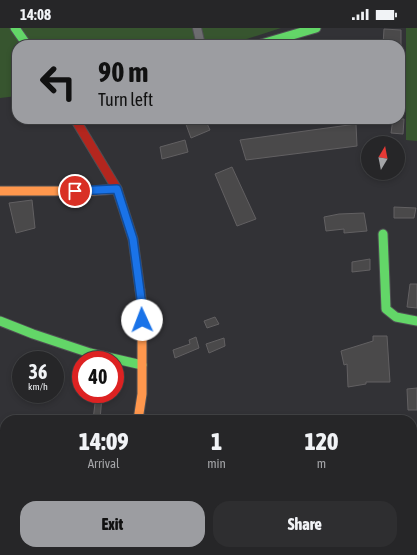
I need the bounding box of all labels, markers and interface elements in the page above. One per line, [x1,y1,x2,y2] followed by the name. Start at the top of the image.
[20,6,51,23] text: 14:08
[32,56,84,108] icon: left
[98,56,148,88] text: 90 m
[98,89,153,110] text: Turn left
[361,136,405,180] north arrow
[361,136,405,180] map controls
[58,174,92,208] pin
[64,180,86,202] icon: arrive
[121,299,163,341] position arrow
[72,351,124,403] speed limit sign: 40
[29,360,47,383] text: 36
[28,381,48,392] text: km/h
[79,428,129,455] text: 14:09
[211,428,222,455] text: 1
[305,428,338,455] text: 120
[88,456,119,471] text: Arrival
[207,456,226,471] text: min
[317,456,326,471] text: m
[20,501,205,547] button: Exit
[213,501,397,547] button: Share

